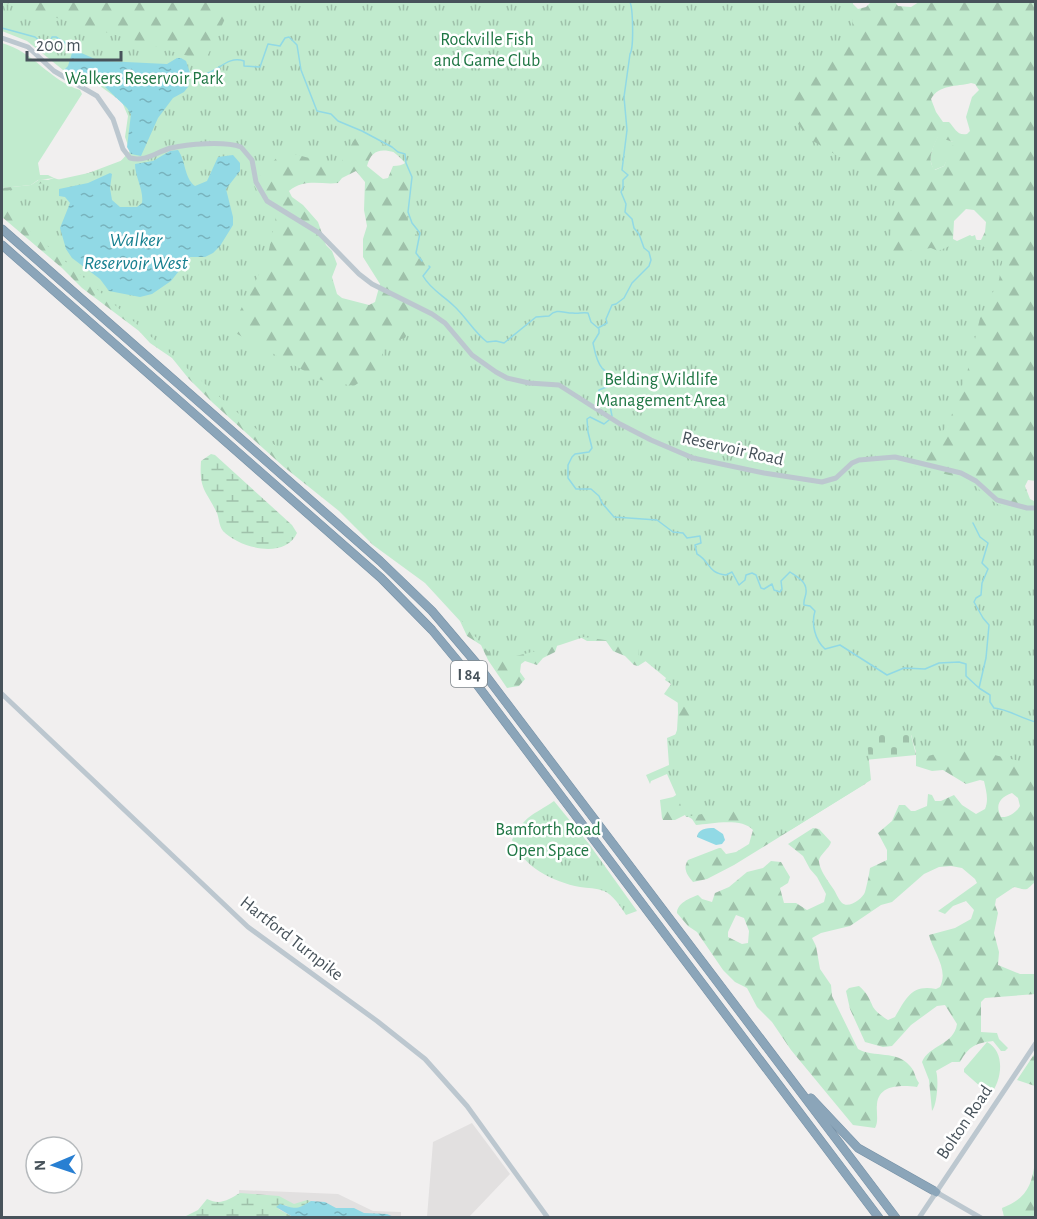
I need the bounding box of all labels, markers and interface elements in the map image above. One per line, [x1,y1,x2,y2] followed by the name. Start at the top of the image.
[27,24,122,62] scale bar
[434,31,540,70] park label: Rockville Fish and Game Club
[36,37,81,55] text: 200 m
[65,70,224,88] park label: Walkers Reservoir Park
[84,230,189,273] water label: Walker Reservoir West
[596,371,726,410] park label: Belding Wildlife Management Area
[680,429,785,469] street label: Reservoir Road
[451,661,487,687] road number: I 84
[495,821,601,860] park label: Bamforth Road Open Space
[237,893,346,984] street label: Hartford Turnpike
[934,1082,996,1163] street label: Bolton Road
[24,1135,84,1195] north arrow
[32,1160,48,1171] text: N

